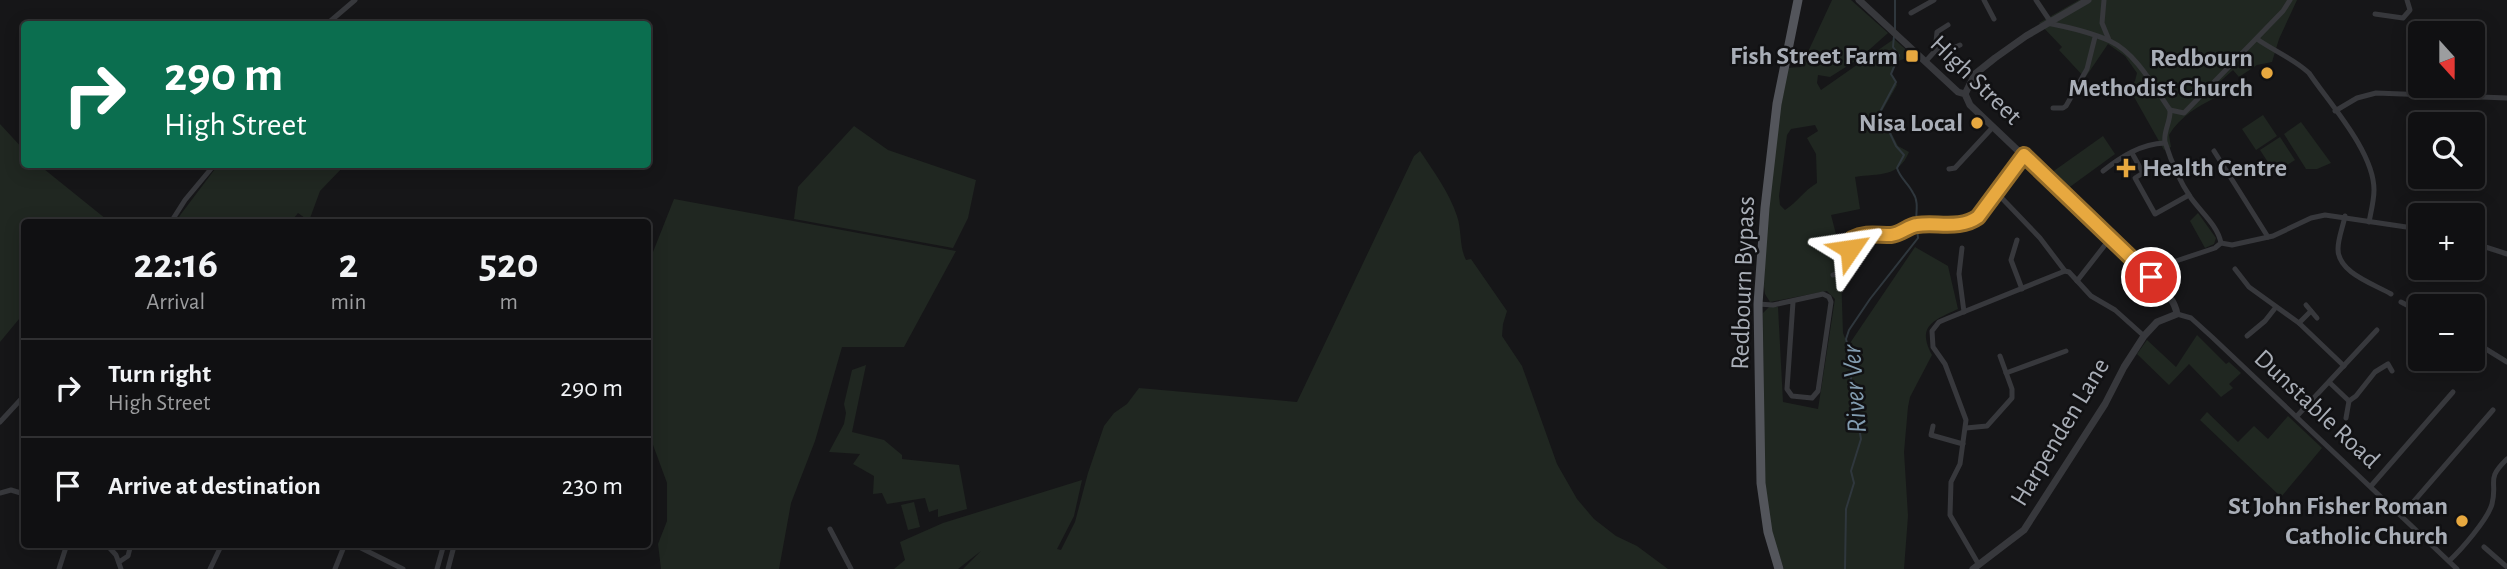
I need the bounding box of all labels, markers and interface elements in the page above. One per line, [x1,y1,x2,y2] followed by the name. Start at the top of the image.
[2408,21,2485,98] north arrow
[2408,21,2485,371] map controls
[1925,30,2027,130] street label: High Street
[1730,43,1898,69] place label: Fish Street Farm
[2068,45,2253,101] place label: Redbourn Methodist Church
[1904,48,1920,64] marker: Fish Street Farm
[49,49,140,140] icon: right
[164,51,283,100] text: 290 m
[2259,65,2275,81] marker: Redbourn Methodist Church
[164,109,306,141] text: High Street
[1859,110,1963,136] place label: Nisa Local
[2408,112,2485,189] button: search
[1969,115,1985,131] marker: Nisa Local
[2142,155,2287,181] place label: Health Centre
[2116,158,2136,178] marker: Health Centre
[1727,196,1759,370] street label: Redbourn Bypass
[2408,203,2485,280] button: +
[1813,212,1887,286] position arrow
[133,243,218,285] text: 22:16
[338,243,358,285] text: 2
[479,243,539,285] text: 520
[2121,247,2181,307] pin
[2132,258,2170,296] icon: arrive
[146,291,205,314] text: Arrival
[330,291,366,314] text: min
[499,291,518,314] text: m
[2408,294,2485,371] button: −
[1838,343,1872,434] water label: River Ver
[2249,345,2385,473] street label: Dunstable Road
[2006,354,2114,510] street label: Harpenden Lane
[108,361,211,387] text: Turn right
[49,369,87,407] icon: right
[560,375,623,401] text: 290 m
[108,392,210,415] text: High Street
[49,467,87,505] icon: arrive
[108,473,321,499] text: Arrive at destination
[562,473,623,499] text: 230 m
[2228,493,2448,549] place label: St John Fisher Roman Catholic Church
[2454,513,2470,529] marker: St John Fisher Roman Catholic Church

